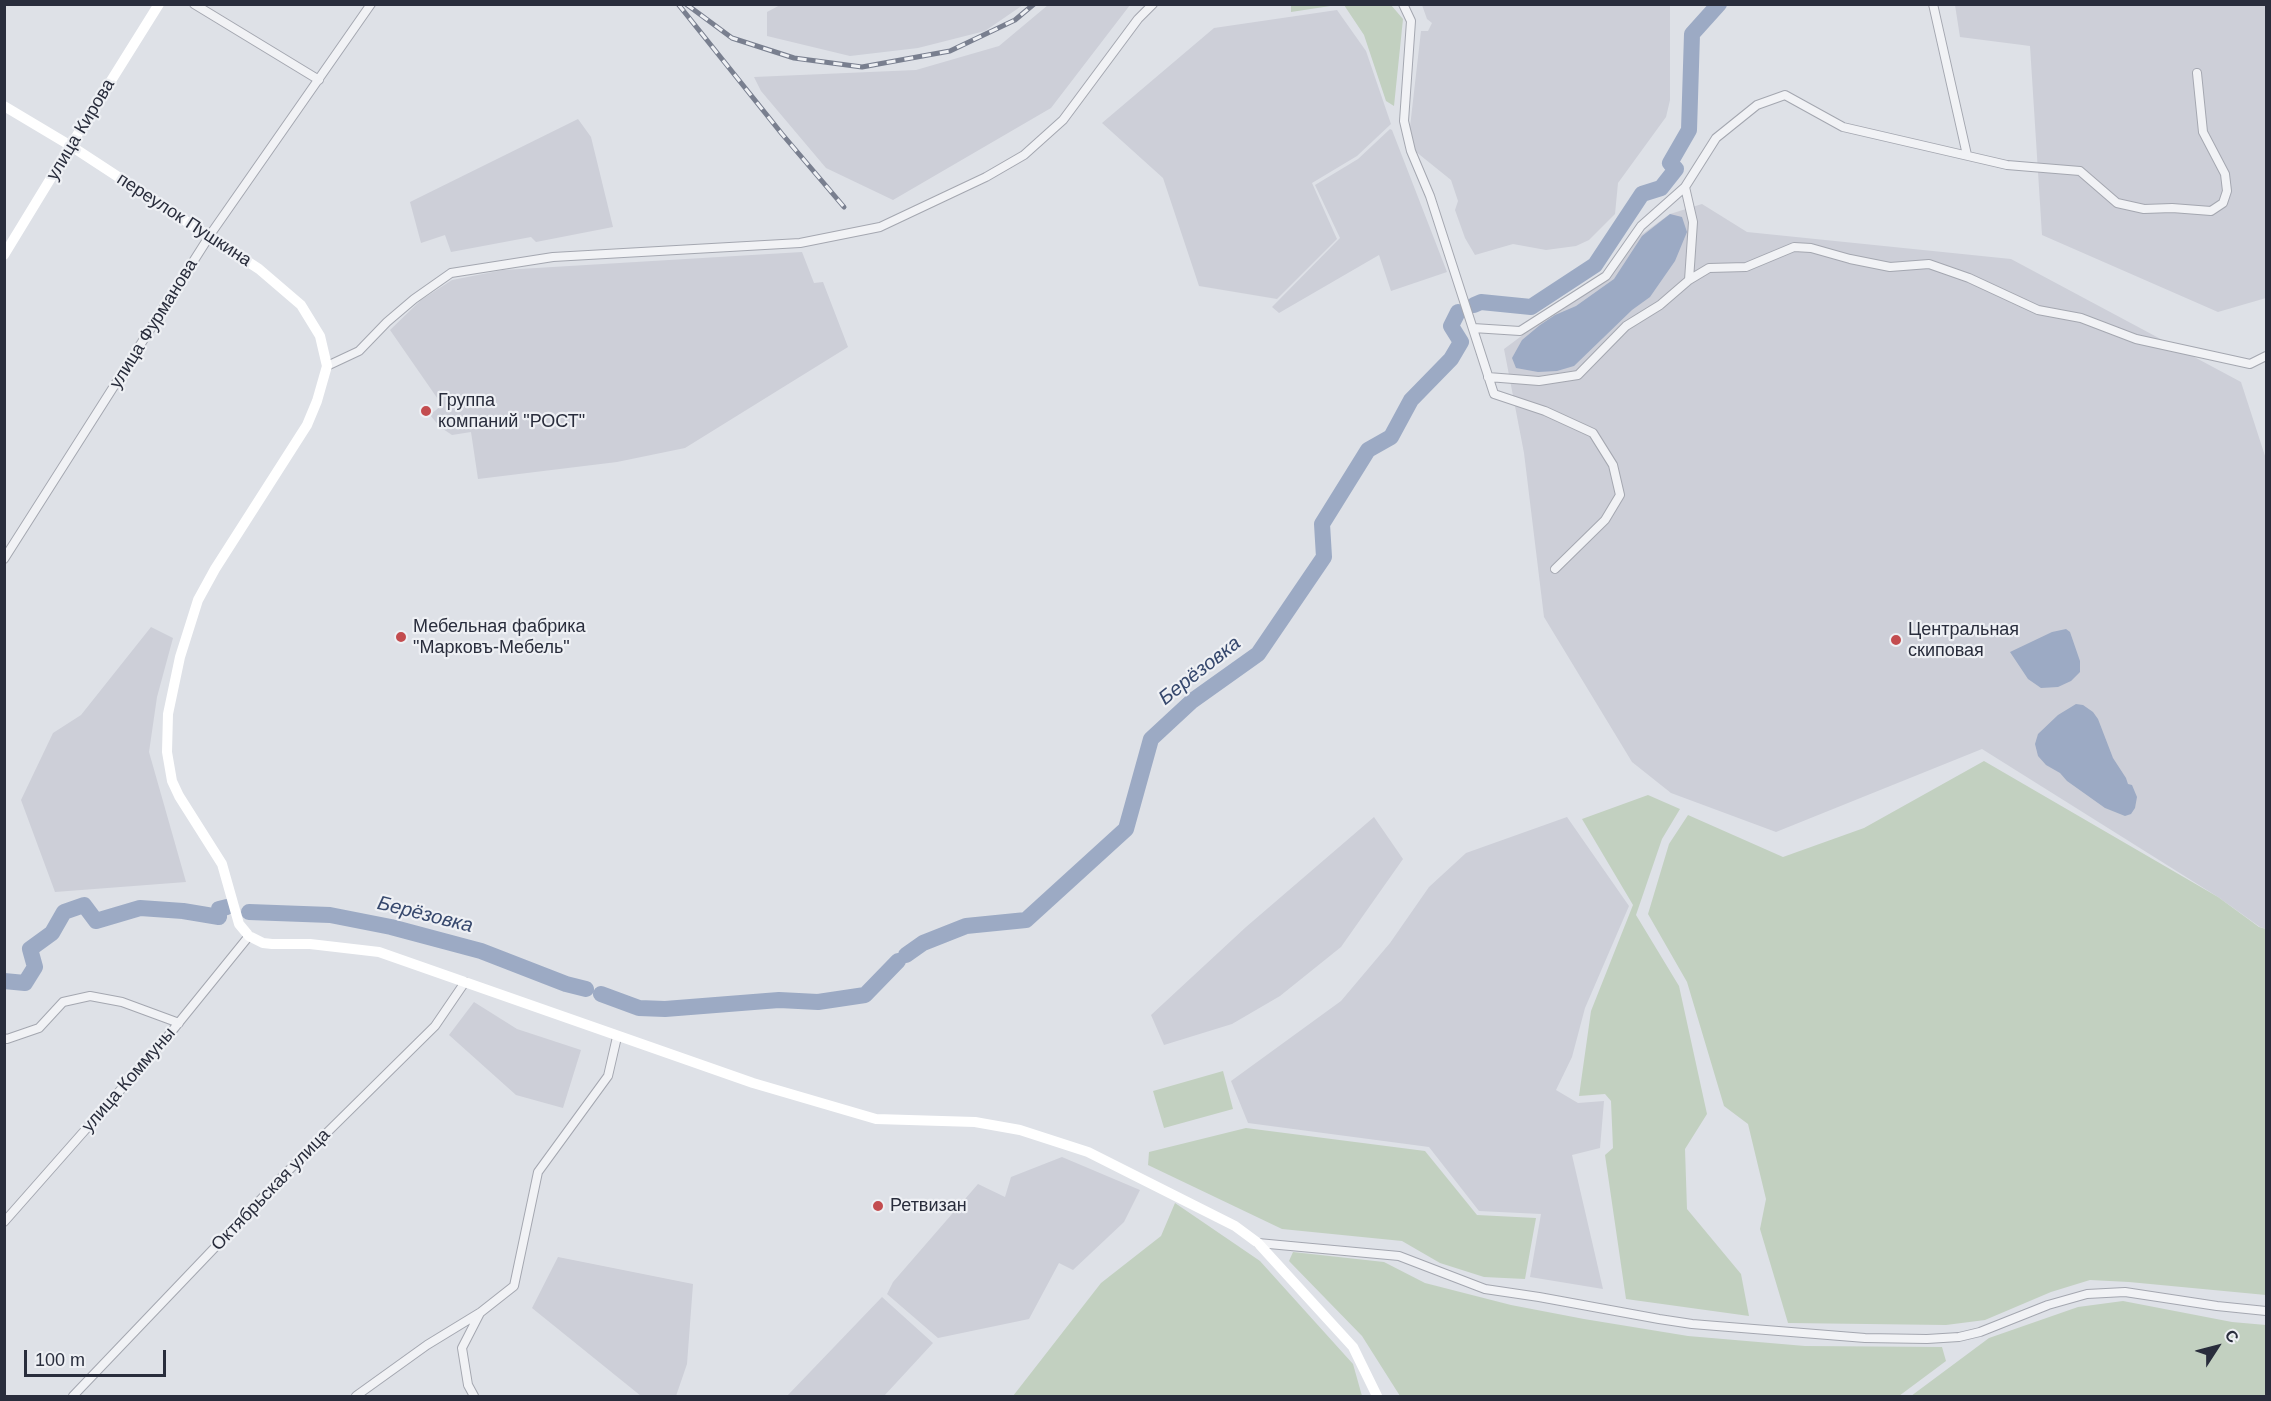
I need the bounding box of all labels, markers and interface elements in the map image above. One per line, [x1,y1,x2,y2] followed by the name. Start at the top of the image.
[42,75,120,185] street label: улица Кирова
[113,168,255,272] street label: переулок Пушкина
[105,255,203,393] street label: улица Фурманова
[438,390,585,432] place label: Группа компаний "РОСТ"
[419,404,433,418] marker: Группа компаний "РОСТ"
[413,616,586,658] place label: Мебельная фабрика "Марковъ-Мебель"
[1908,619,2019,662] place label: Центральная скиповая
[394,630,408,644] marker: Мебельная фабрика "Марковъ-Мебель"
[1154,632,1246,710] water label: Берёзовка
[1889,633,1903,647] marker: Центральная скиповая
[375,892,475,938] water label: Берёзовка
[78,1023,180,1137] street label: улица Коммуны
[207,1124,335,1256] street label: Октябрьская улица
[890,1195,967,1217] place label: Ретвизан
[871,1199,885,1213] marker: Ретвизан
[2187,1317,2247,1377] north arrow
[2222,1326,2242,1346] text: С
[27,1338,170,1376] scale bar
[35,1350,85,1370] text: 100 m

